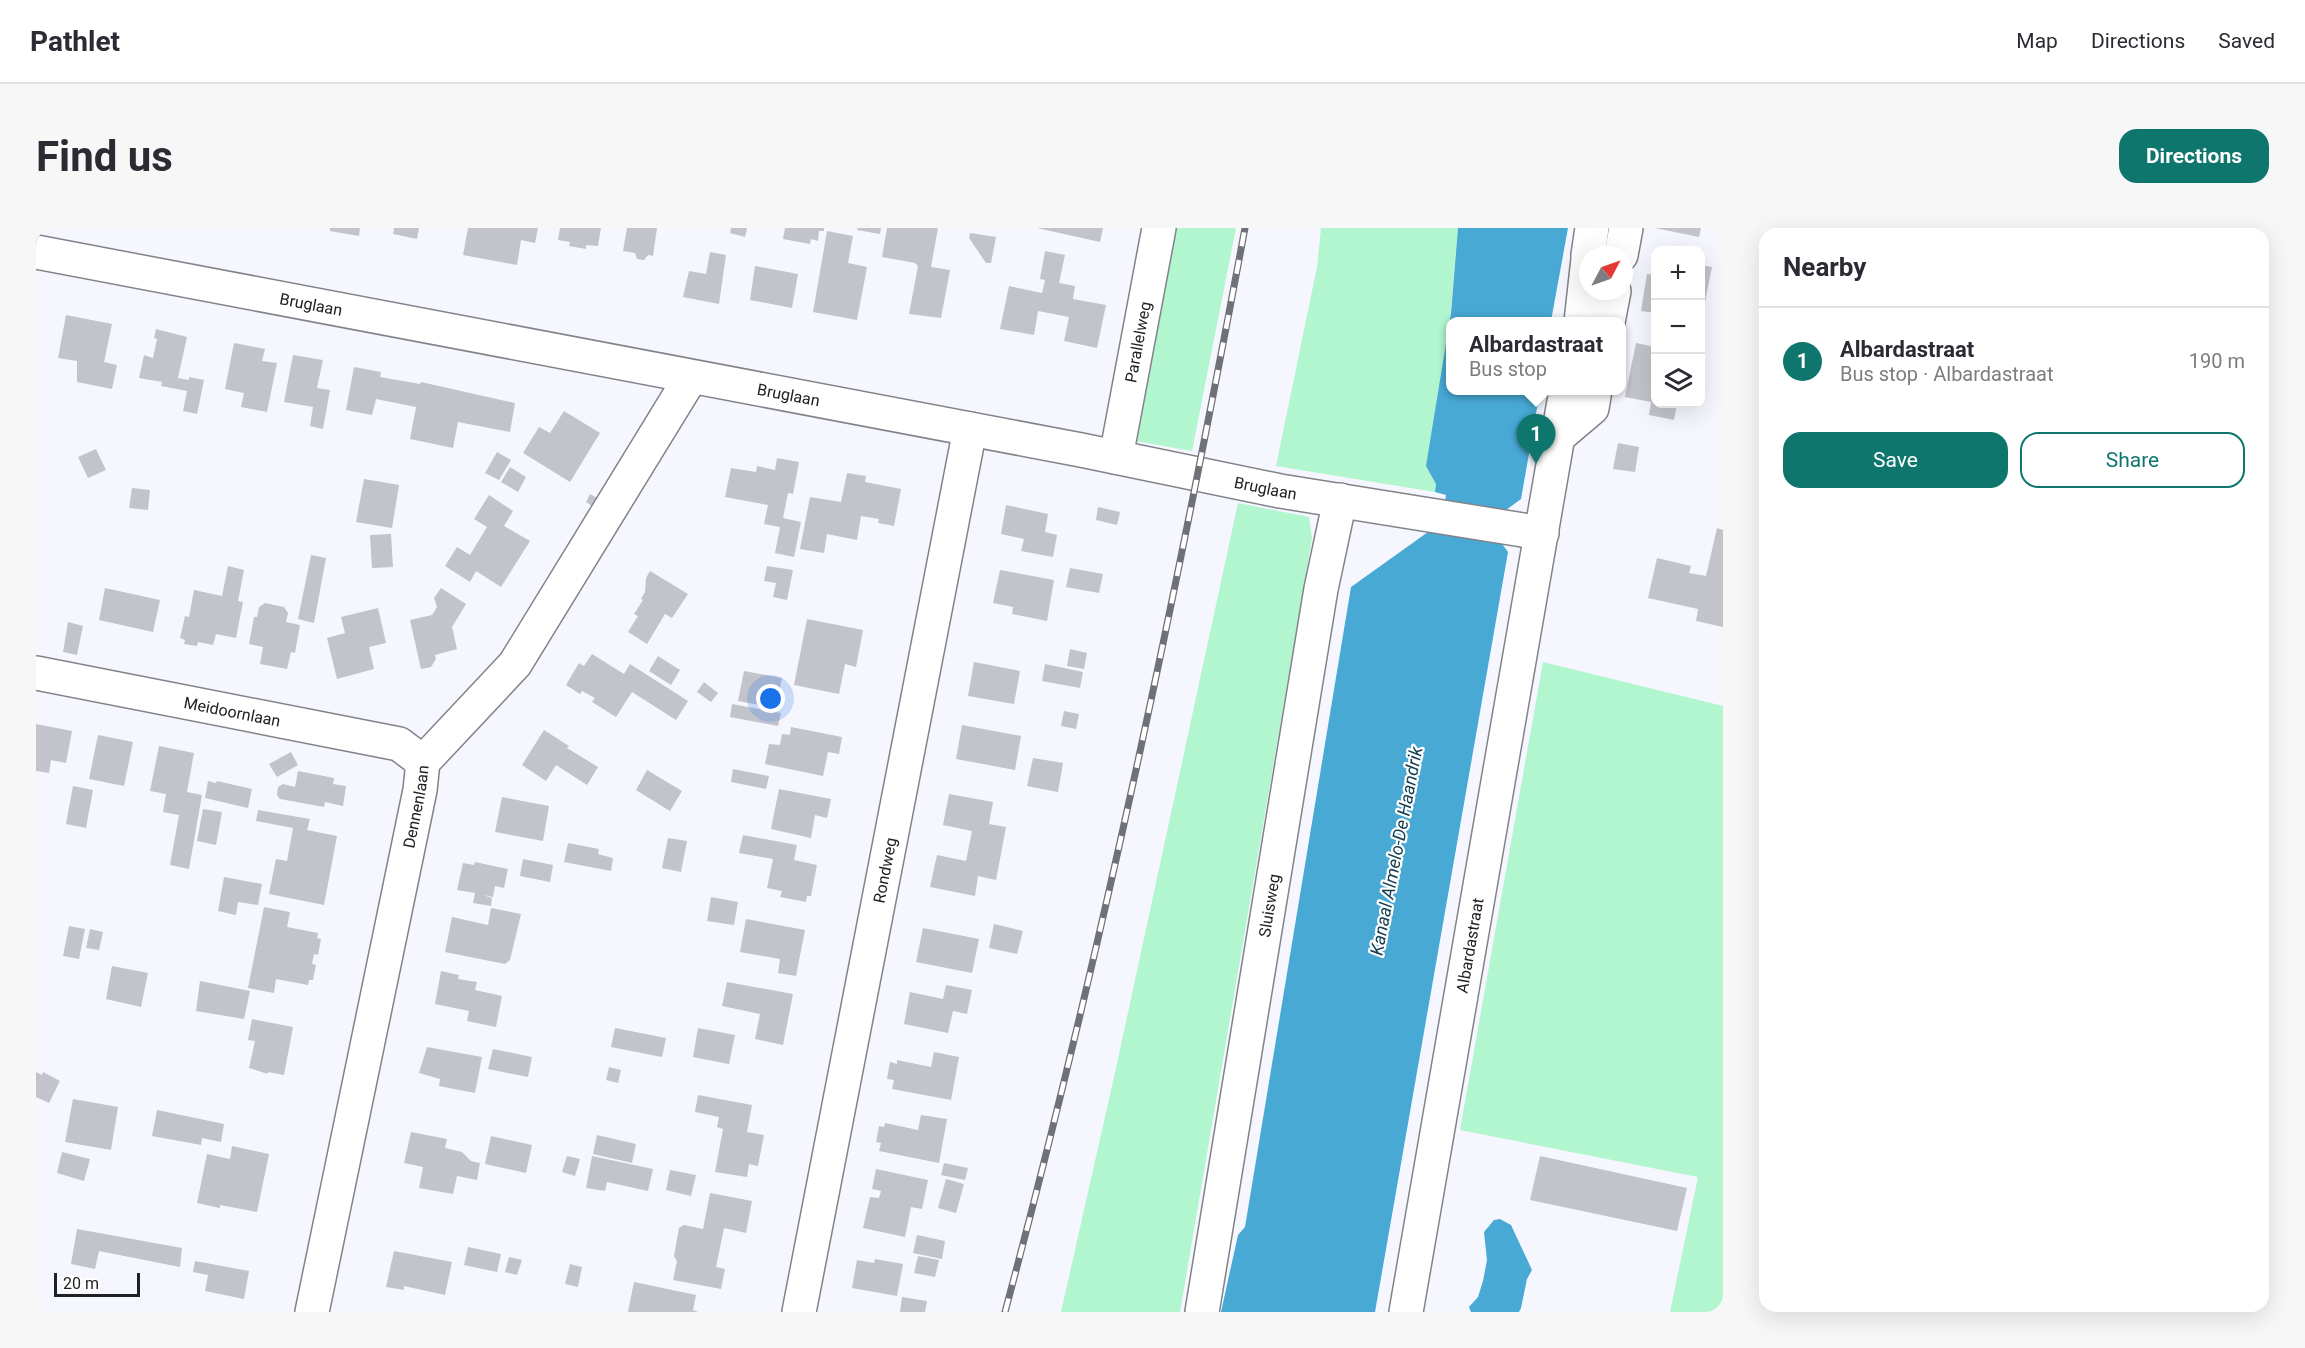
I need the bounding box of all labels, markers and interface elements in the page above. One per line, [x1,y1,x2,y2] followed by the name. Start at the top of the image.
[30,25,120,58] text: Pathlet
[2016,29,2058,53] text: Map
[2091,29,2185,53] text: Directions
[2218,29,2275,53] text: Saved
[2119,129,2269,183] button: Directions
[36,132,173,181] text: Find us
[1579,246,1633,300] north arrow
[1651,246,1705,408] map controls
[1651,246,1705,300] button: +
[1783,252,1866,282] text: Nearby
[278,289,344,319] street label: Bruglaan
[1121,300,1155,384] street label: Parallelweg
[1651,300,1705,354] button: −
[1446,317,1626,395] popup
[1469,332,1603,357] text: Albardastraat
[1840,337,1974,362] text: Albardastraat
[1797,349,1808,373] text: 1
[2189,349,2245,373] text: 190 m
[1651,354,1705,408] button: layers
[1469,357,1547,381] text: Bus stop
[1840,362,2054,386] text: Bus stop · Albardastraat
[756,379,821,410] street label: Bruglaan
[1516,414,1556,464] pin: 1
[1783,432,2008,488] button: Save
[2020,432,2245,488] button: Share
[1233,472,1298,503] street label: Bruglaan
[756,684,785,713] your location
[182,693,282,730] street label: Meidoornlaan
[1365,744,1427,957] water label: Kanaal Almelo-De Haandrik
[399,764,432,850] street label: Dennenlaan
[869,836,900,905] street label: Rondweg
[1254,872,1283,939] street label: Sluisweg
[1452,896,1487,995] street label: Albardastraat
[54,1270,140,1298] scale bar
[63,1274,99,1293] text: 20 m

